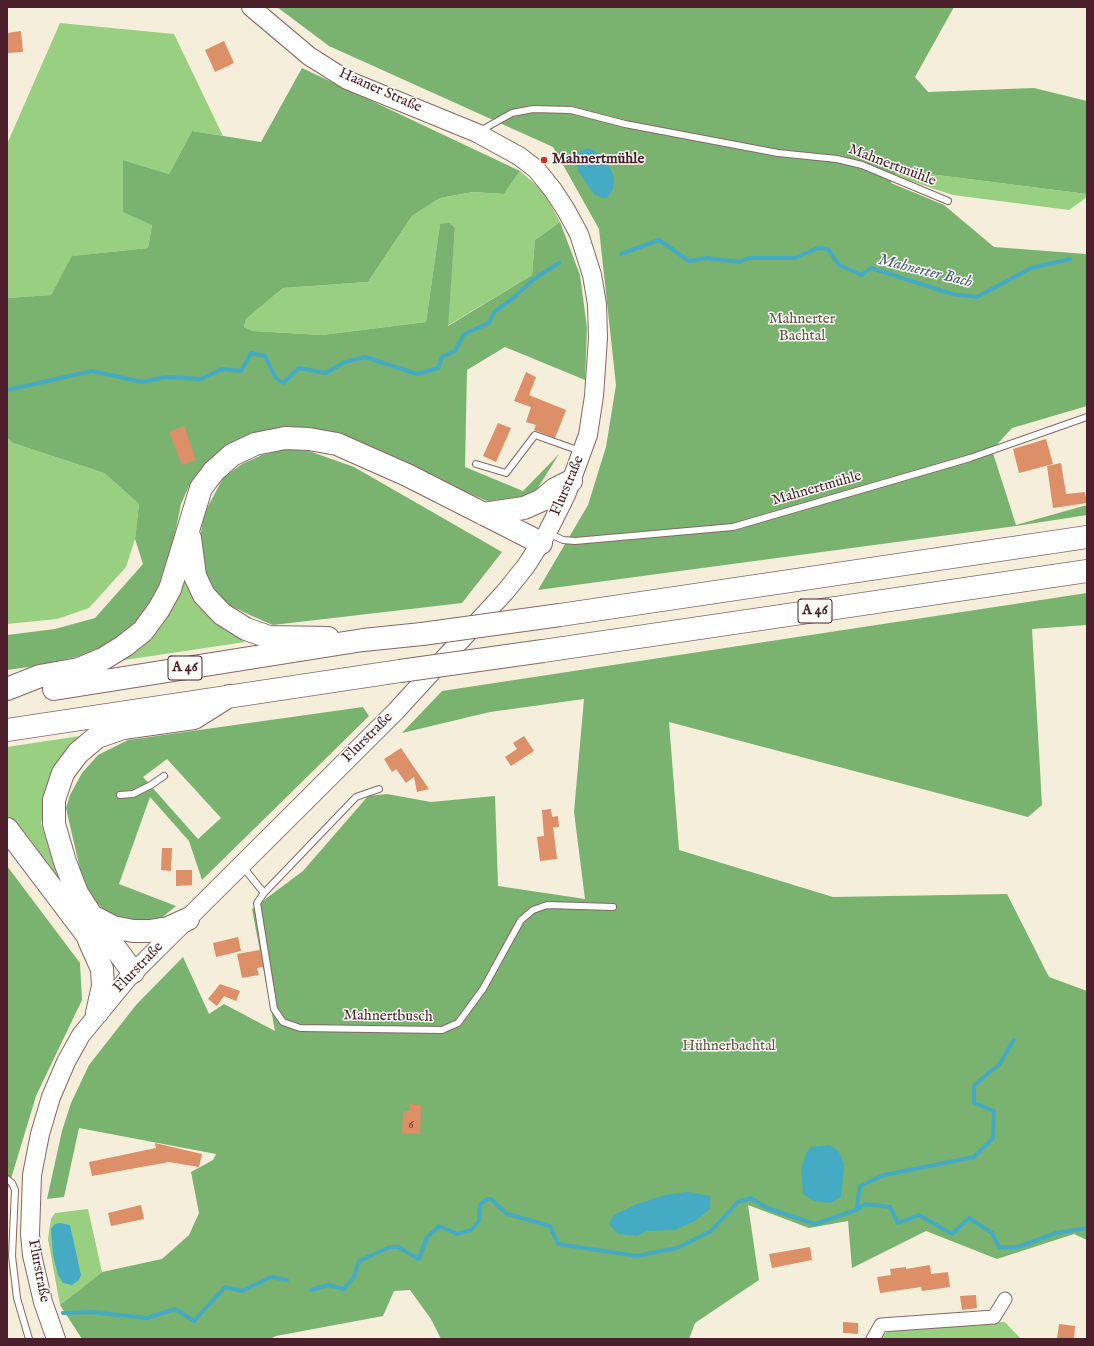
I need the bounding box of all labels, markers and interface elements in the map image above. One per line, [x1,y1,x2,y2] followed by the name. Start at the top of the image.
[336,65,424,117] street label: Haaner Straße
[846,141,938,191] street label: Mahnertmühle
[552,151,644,169] place label: Mahnertmühle
[539,155,549,165] marker: Mahnertmühle
[876,251,974,293] water label: Mahnerter Bach
[769,311,835,346] park label: Mahnerter Bachtal
[547,453,589,519] street label: Flurstraße
[770,468,864,510] street label: Mahnertmühle
[798,599,832,623] road number: A 46
[168,656,202,680] road number: A 46
[339,709,397,767] street label: Flurstraße
[110,939,168,997] street label: Flurstraße
[343,1007,433,1027] street label: Mahnertbusch
[682,1038,776,1056] park label: Hühnerbachtal
[408,1117,414,1133] house number: 6
[23,1238,53,1304] street label: Flurstraße

